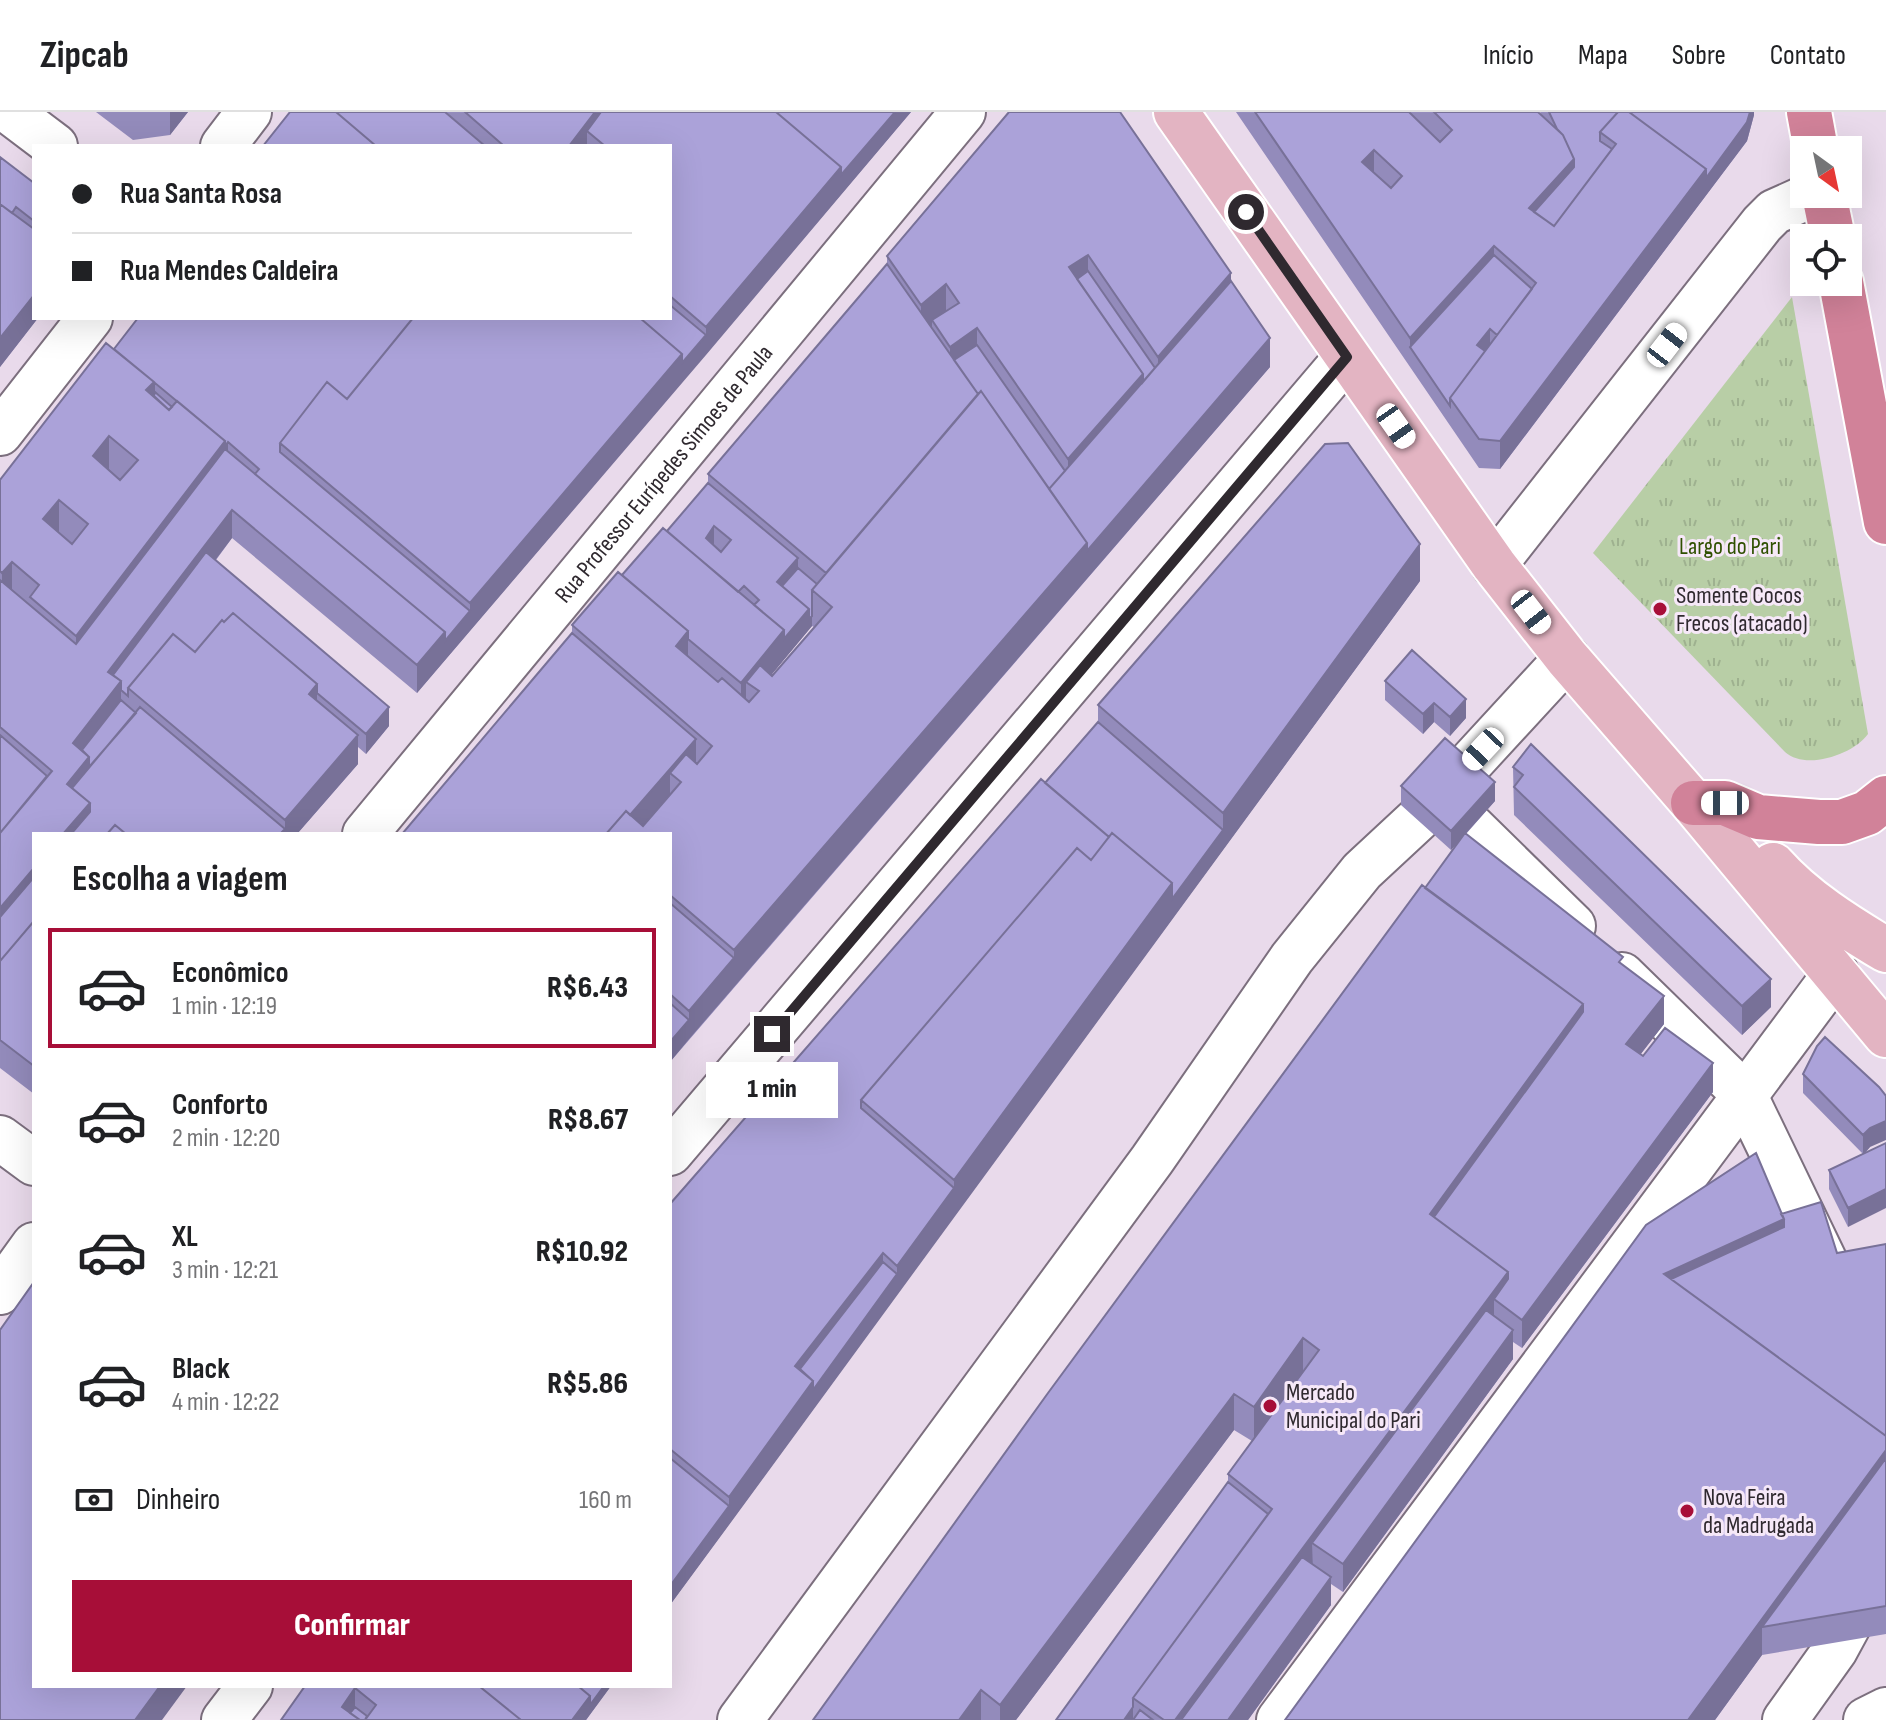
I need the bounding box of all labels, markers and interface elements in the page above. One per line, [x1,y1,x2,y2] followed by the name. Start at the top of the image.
[40,33,129,78] text: Zipcab
[1483,39,1534,72] text: Início
[1578,39,1628,72] text: Mapa
[1672,39,1726,72] text: Sobre
[1770,39,1846,72] text: Contato
[1790,136,1862,208] north arrow
[1790,136,1862,296] map controls
[120,176,282,212] text: Rua Santa Rosa
[1228,194,1264,230] route start
[1790,224,1862,296] button: locate
[120,253,338,289] text: Rua Mendes Caldeira
[1643,319,1691,371] car
[548,339,779,608] street label: Rua Professor Eurípedes Simoes de Paula
[1372,399,1420,453] car
[1679,532,1781,561] park label: Largo do Pari
[1676,581,1808,638] place label: Somente Cocos Frecos (atacado)
[1507,586,1555,638] car
[1651,600,1669,618] marker: Somente Cocos Frecos (atacado)
[1458,723,1508,775] car
[1701,791,1749,815] car
[72,858,288,901] text: Escolha a viagem
[76,952,148,1024] icon: car
[172,955,289,991] text: Econômico
[547,970,628,1006] text: R$6.43
[172,991,277,1022] text: 1 min · 12:19
[754,1016,790,1052] route end
[706,1062,838,1118] callout: 1 min
[747,1074,797,1105] text: 1 min
[76,1084,148,1156] icon: car
[172,1087,268,1123] text: Conforto
[548,1102,628,1138] text: R$8.67
[172,1123,280,1154] text: 2 min · 12:20
[76,1216,148,1288] icon: car
[172,1219,198,1255] text: XL
[536,1234,628,1270] text: R$10.92
[172,1255,278,1286] text: 3 min · 12:21
[76,1348,148,1420] icon: car
[172,1351,230,1387] text: Black
[547,1366,628,1402] text: R$5.86
[1286,1378,1421,1435] place label: Mercado Municipal do Pari
[172,1387,280,1418] text: 4 min · 12:22
[1261,1397,1279,1415] marker: Mercado Municipal do Pari
[72,1478,116,1522] icon: cash
[136,1482,220,1518] text: Dinheiro
[1703,1483,1814,1540] place label: Nova Feira da Madrugada
[579,1485,632,1516] text: 160 m
[1678,1502,1696,1520] marker: Nova Feira da Madrugada
[72,1580,632,1672] button: Confirmar

